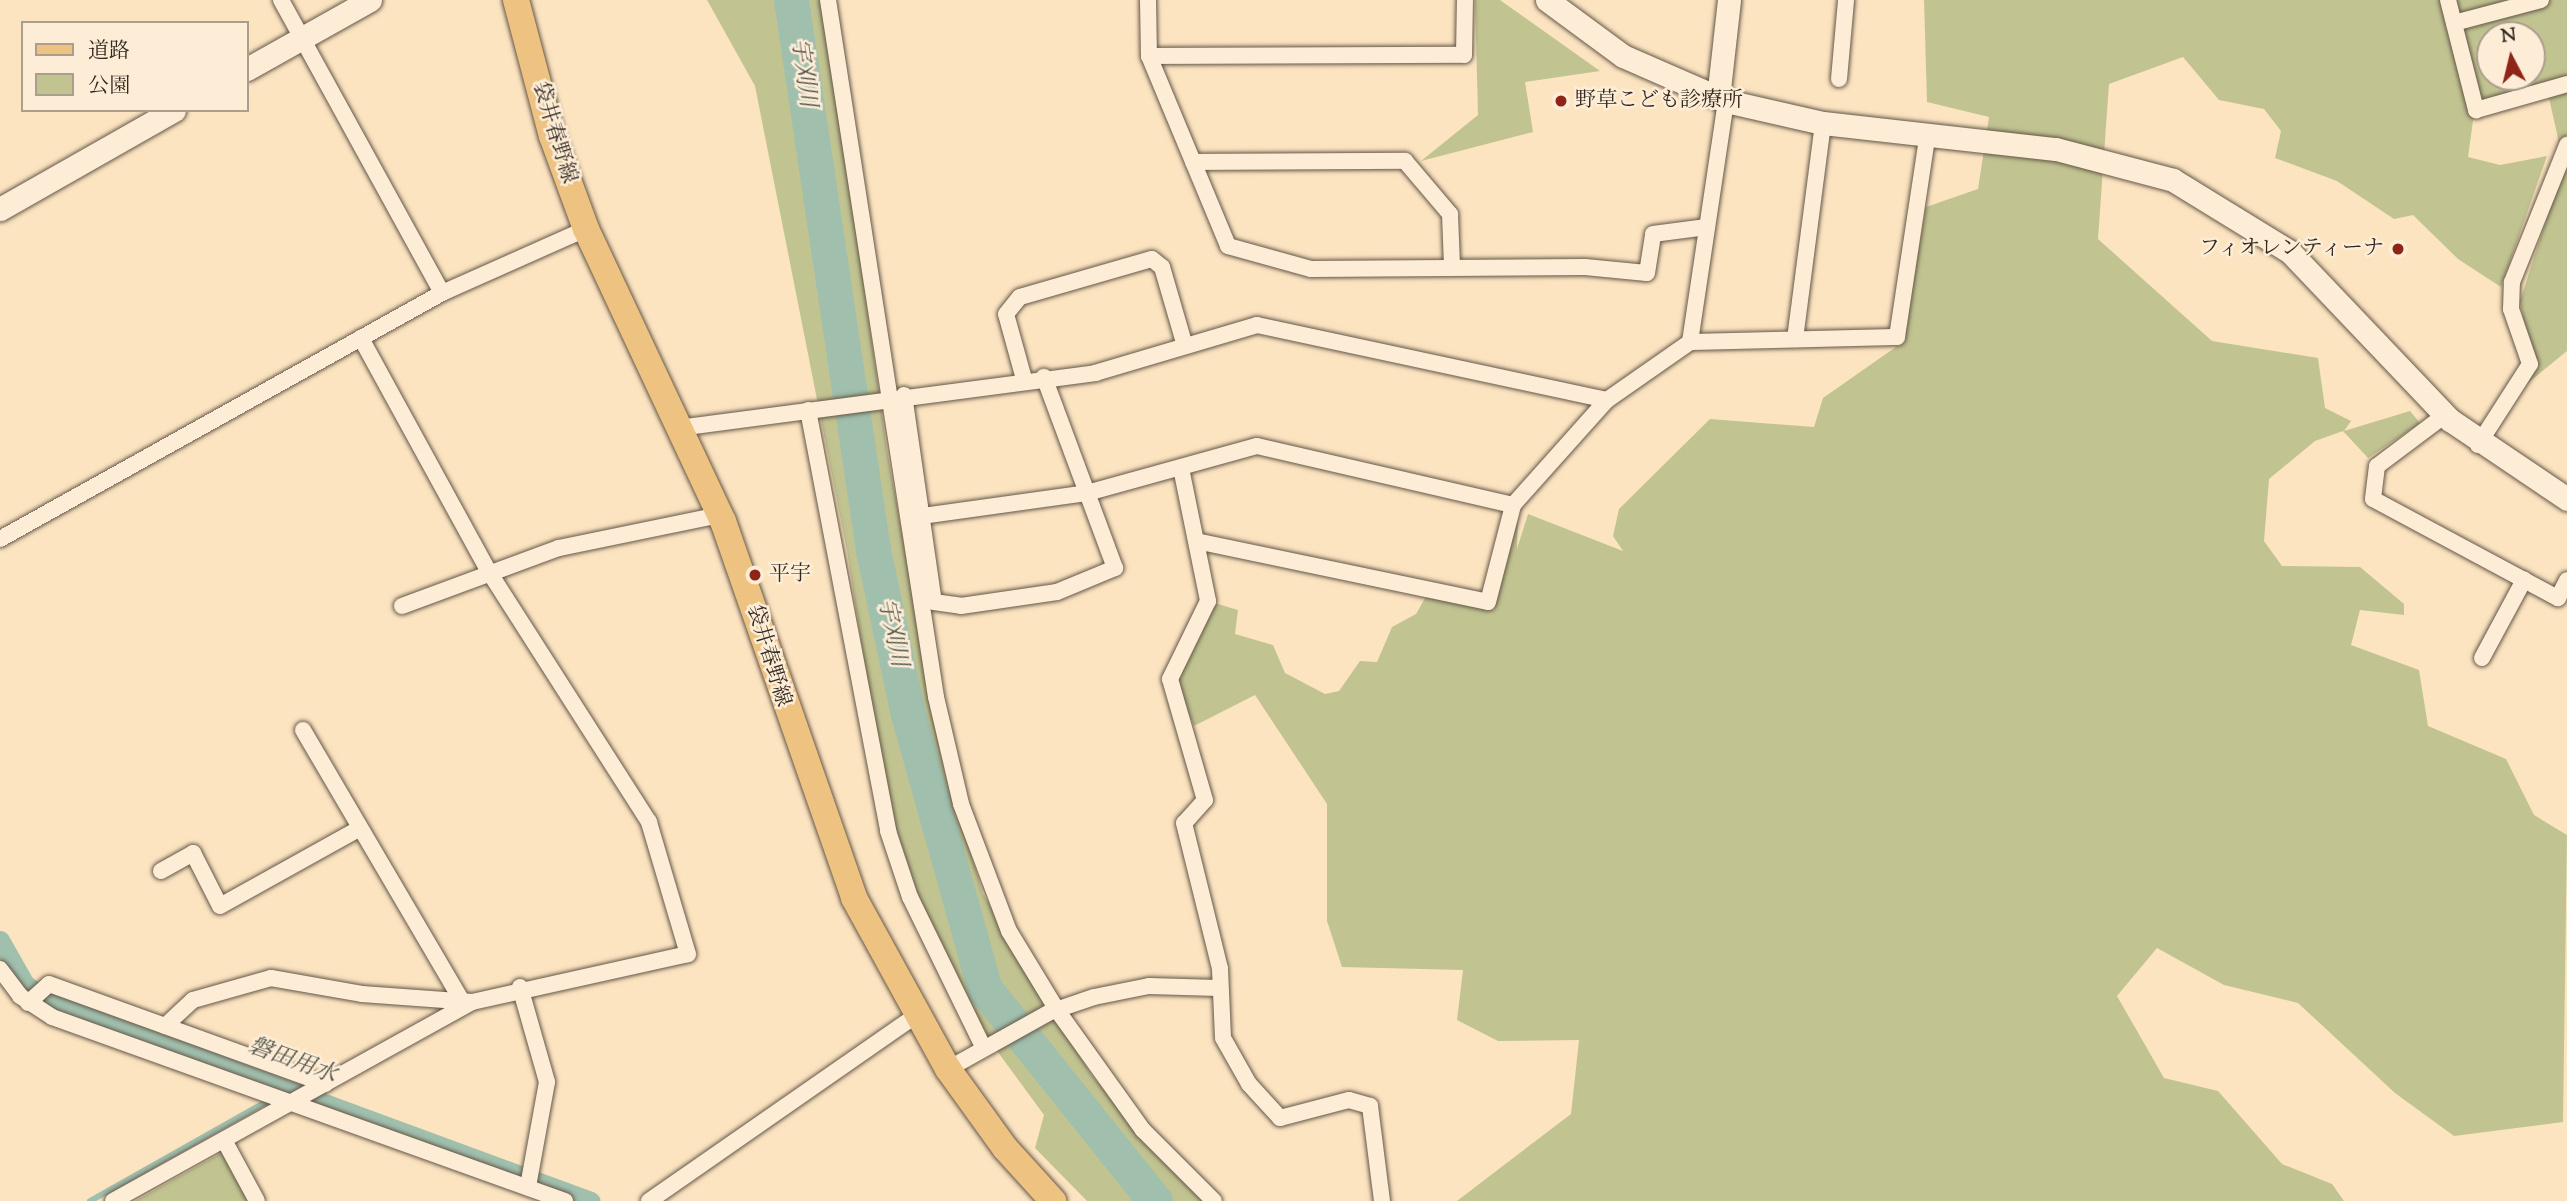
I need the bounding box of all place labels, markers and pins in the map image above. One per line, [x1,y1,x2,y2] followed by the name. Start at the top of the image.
[1575,88,1743,114] place label: 野草こども診療所
[1553,93,1569,109] marker: 野草こども診療所
[2195,236,2384,262] place label: フィオレンティーナ
[2390,241,2406,257] marker: フィオレンティーナ
[769,562,811,588] place label: 平宇
[747,567,763,583] marker: 平宇

